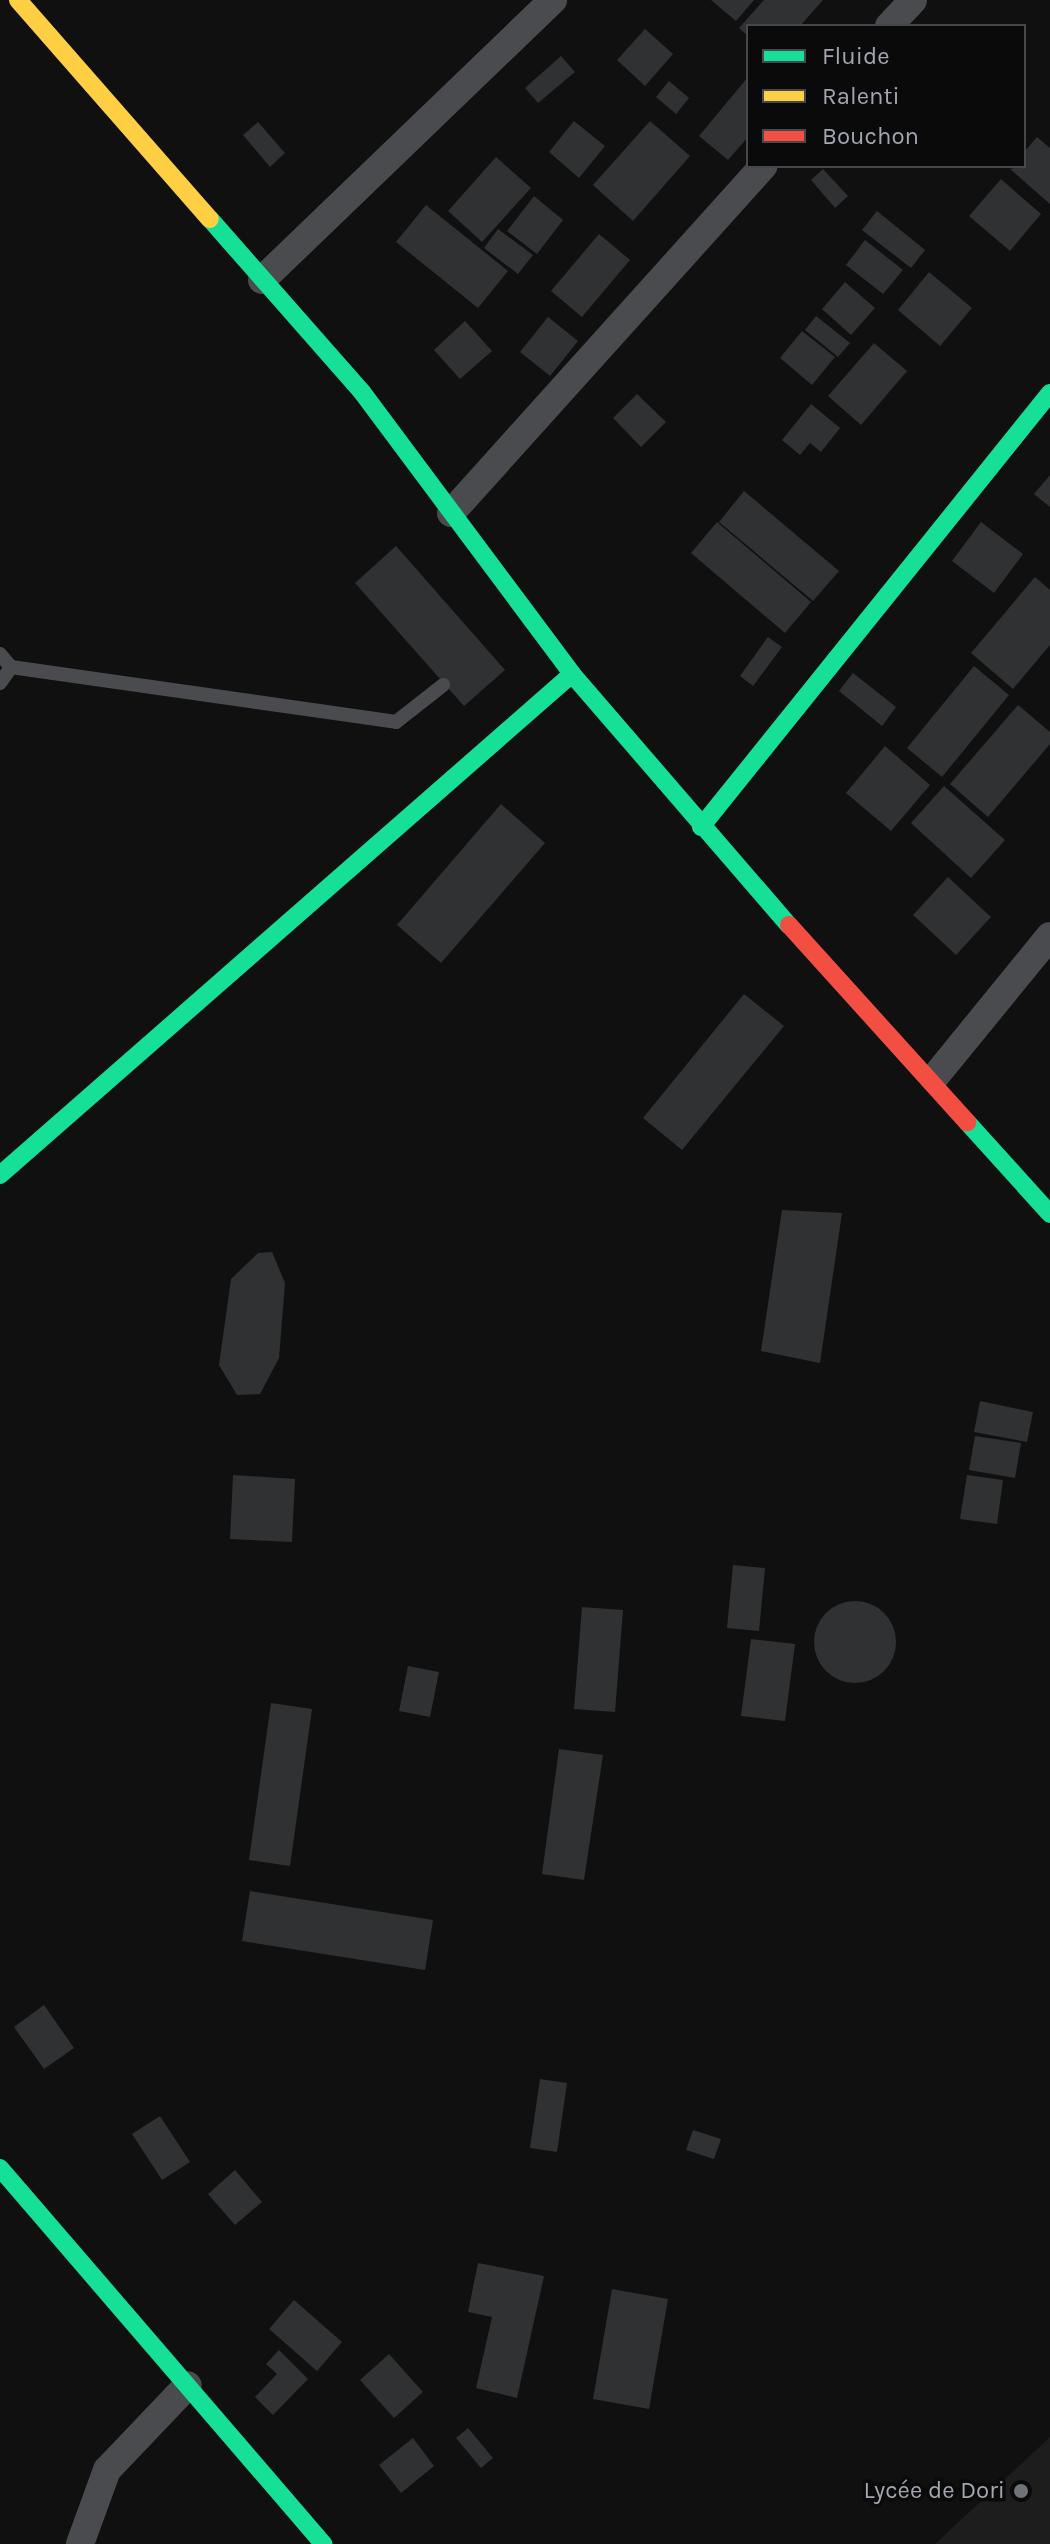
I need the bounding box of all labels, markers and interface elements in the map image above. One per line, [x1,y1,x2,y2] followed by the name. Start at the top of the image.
[746,24,1026,168] legend
[822,42,890,70] text: Fluide
[822,82,900,110] text: Ralenti
[822,122,919,150] text: Bouchon
[864,2477,1005,2505] place label: Lycée de Dori
[1012,2482,1030,2500] marker: Lycée de Dori

